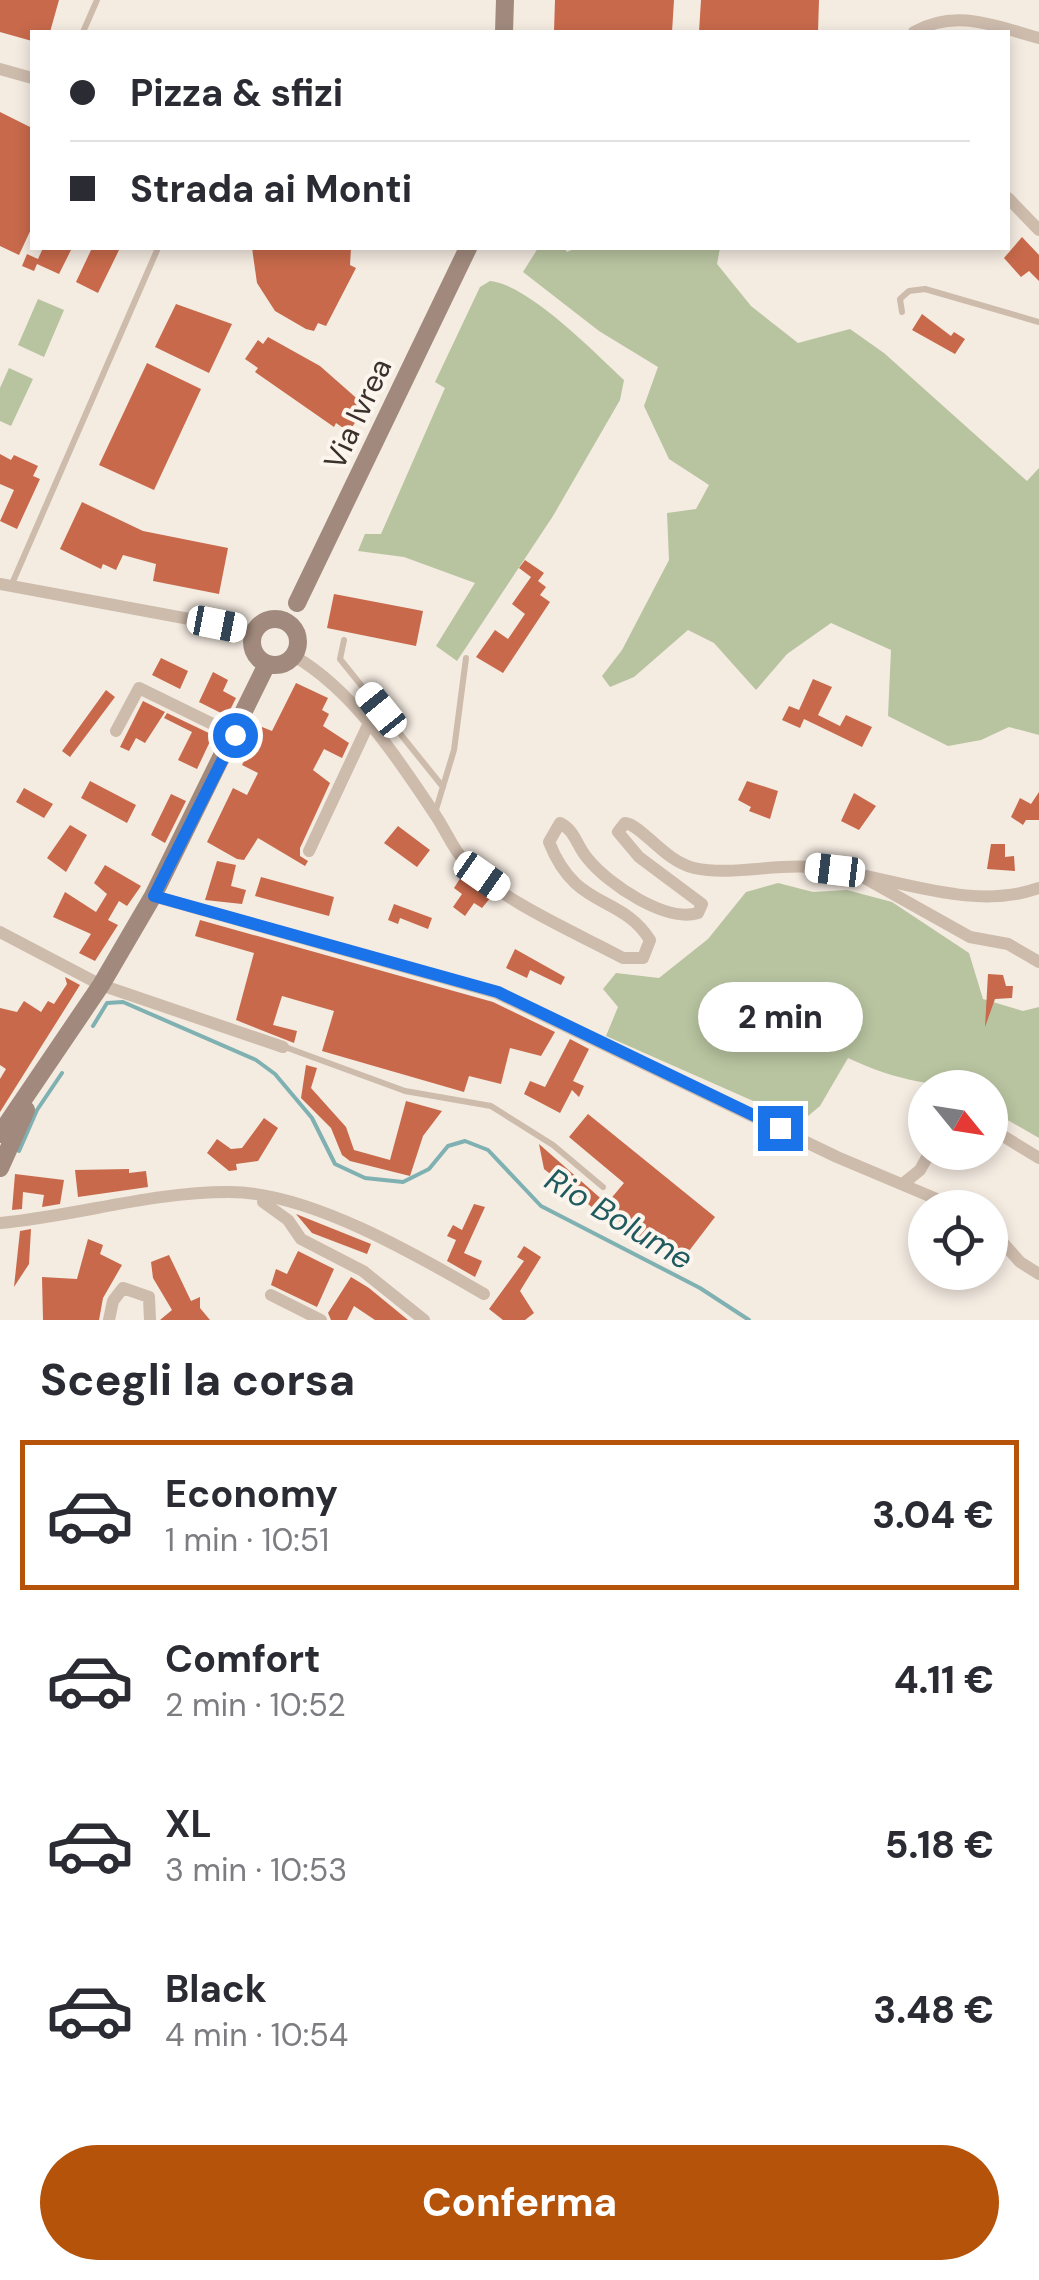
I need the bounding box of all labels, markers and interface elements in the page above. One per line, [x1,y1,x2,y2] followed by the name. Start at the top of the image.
[130,68,343,118] text: Pizza & sfizi
[130,164,412,214] text: Strada ai Monti
[315,352,400,476] street label: Via Ivrea
[185,604,249,644] car
[350,677,412,743] car
[213,713,258,758] route start
[449,847,515,905] car
[803,851,867,889] car
[698,983,862,1053] callout: 2 min
[738,996,823,1038] text: 2 min
[908,1070,1008,1170] north arrow
[908,1070,1008,1290] map controls
[758,1106,803,1151] route end
[537,1158,701,1280] water label: Rio Bolume
[908,1190,1008,1290] button: locate
[40,1350,355,1409] text: Scegli la corsa
[165,1469,338,1519] text: Economy
[45,1470,135,1560] icon: car
[872,1490,994,1540] text: 3.04 €
[165,1519,329,1561] text: 1 min · 10:51
[165,1634,321,1684] text: Comfort
[45,1635,135,1725] icon: car
[894,1655,994,1705] text: 4.11 €
[165,1684,346,1726] text: 2 min · 10:52
[165,1799,212,1849] text: XL
[45,1800,135,1890] icon: car
[885,1820,994,1870] text: 5.18 €
[165,1849,347,1891] text: 3 min · 10:53
[165,1964,267,2014] text: Black
[45,1965,135,2055] icon: car
[873,1985,994,2035] text: 3.48 €
[165,2014,348,2056] text: 4 min · 10:54
[40,2145,999,2260] button: Conferma

